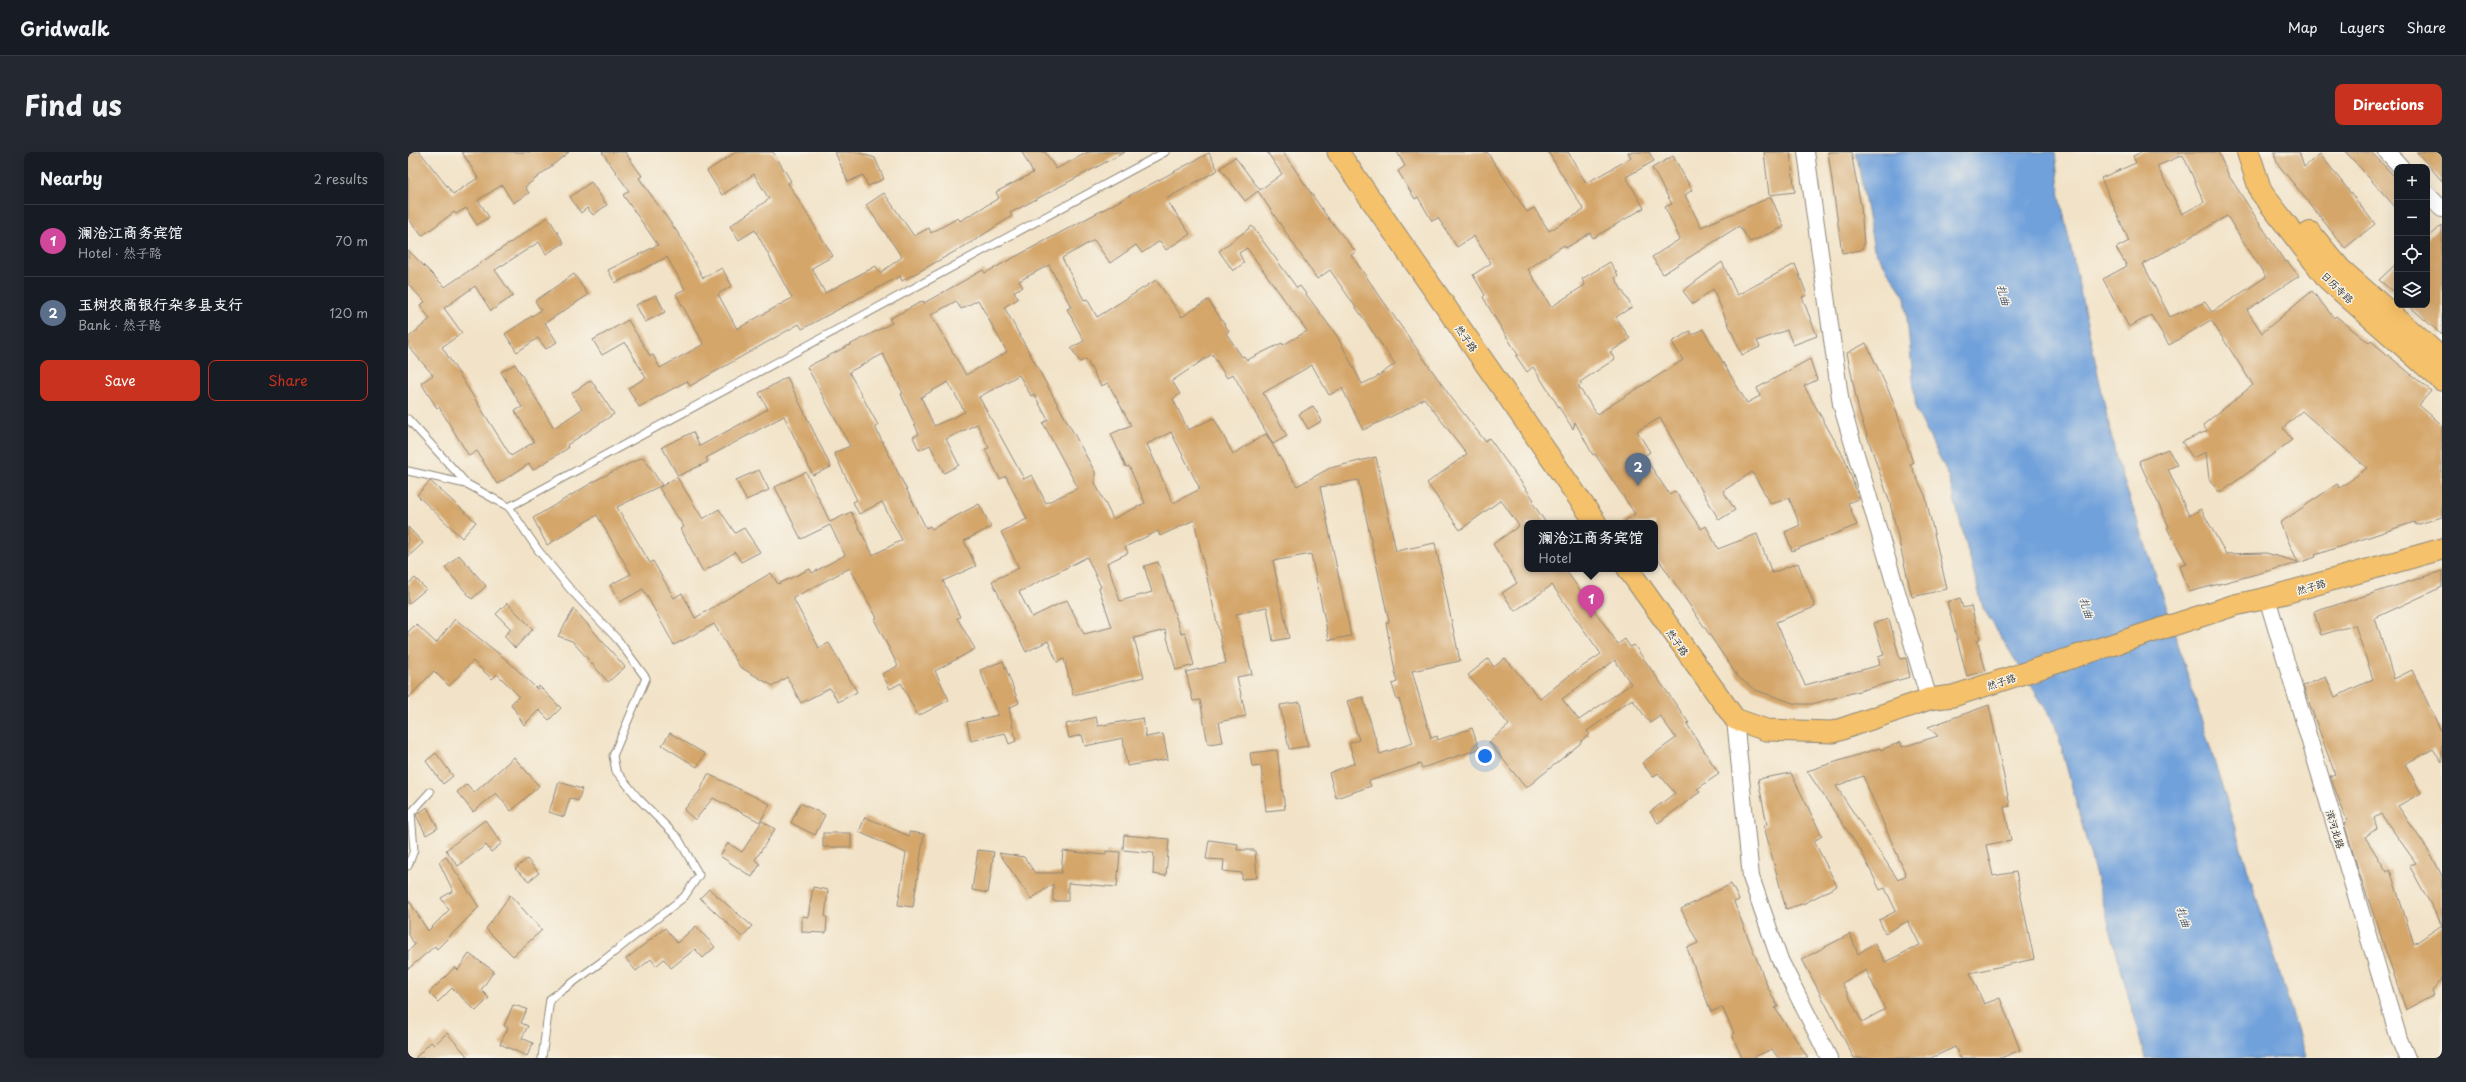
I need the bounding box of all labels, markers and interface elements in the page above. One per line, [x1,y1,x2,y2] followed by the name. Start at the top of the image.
[20,14,110,42] text: Gridwalk
[2288,17,2318,38] text: Map
[2340,17,2385,38] text: Layers
[2407,17,2446,38] text: Share
[24,83,122,126] text: Find us
[2335,84,2442,125] button: Directions
[2394,164,2430,308] map controls
[2394,164,2430,200] button: +
[40,165,102,191] text: Nearby
[314,169,368,188] text: 2 results
[2394,200,2430,236] button: −
[78,220,183,243] text: 澜沧江商务宾馆
[50,231,56,250] text: 1
[335,231,368,250] text: 70 m
[2394,236,2430,272] button: locate
[78,243,162,262] text: Hotel · 然子路
[2318,268,2358,306] street label: 日历寺路
[2394,272,2430,308] button: layers
[1993,282,2015,309] water label: 扎曲
[78,292,243,315] text: 玉树农商银行杂多县支行
[48,303,58,322] text: 2
[329,303,368,322] text: 120 m
[78,315,161,334] text: Bank · 然子路
[1452,321,1482,355] street label: 然子路
[40,360,200,401] button: Save
[208,360,368,401] button: Share
[1625,453,1651,486] pin: 2
[1524,520,1658,572] popup
[1538,525,1644,548] text: 澜沧江商务宾馆
[1538,548,1572,567] text: Hotel
[2295,575,2327,597] street label: 然子路
[1578,585,1604,618] pin: 1
[2076,595,2099,622] water label: 扎曲
[1663,625,1693,659] street label: 然子路
[1984,669,2018,693] street label: 然子路
[1475,746,1495,766] your location
[2323,808,2349,850] street label: 滨河北路
[2173,904,2196,931] water label: 扎曲

